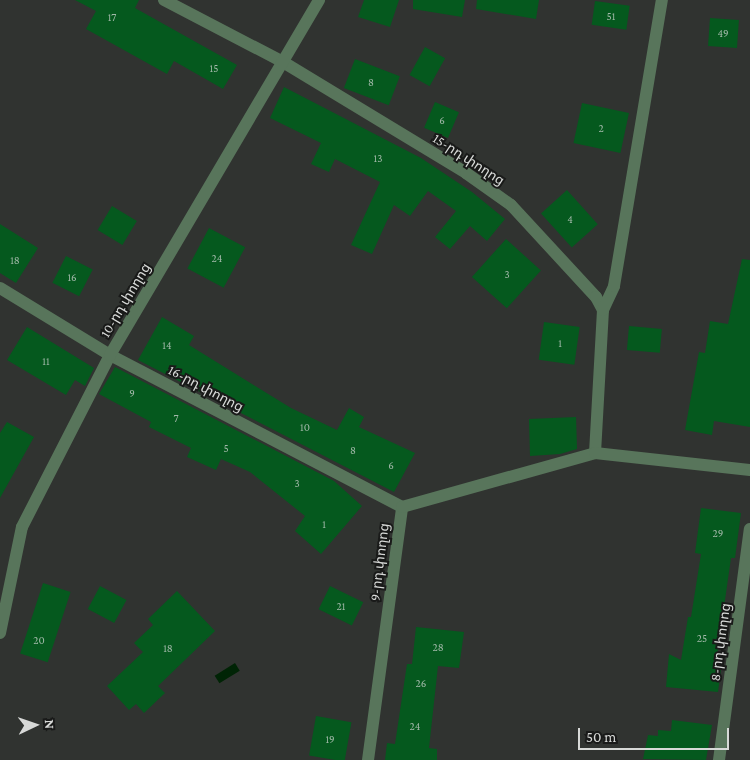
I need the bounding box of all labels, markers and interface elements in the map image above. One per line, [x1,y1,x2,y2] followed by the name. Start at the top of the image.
[607,9,615,23] house number: 51
[108,10,116,24] house number: 17
[717,26,729,40] house number: 49
[210,61,218,75] house number: 15
[368,75,374,89] house number: 8
[439,113,445,127] house number: 6
[598,121,604,135] house number: 2
[430,129,508,189] street label: 15-րդ փողոց
[374,151,382,165] house number: 13
[567,212,573,226] house number: 4
[212,251,222,265] house number: 24
[10,253,20,267] house number: 18
[96,260,154,340] street label: 10-րդ փողոց
[504,267,510,281] house number: 3
[67,270,77,284] house number: 16
[558,336,562,350] house number: 1
[162,338,172,352] house number: 14
[42,354,50,368] house number: 11
[165,361,247,415] street label: 16-րդ փողոց
[129,386,135,400] house number: 9
[173,411,179,425] house number: 7
[300,420,310,434] house number: 10
[223,441,229,455] house number: 5
[350,443,356,457] house number: 8
[388,458,394,472] house number: 6
[294,476,300,490] house number: 3
[322,517,326,531] house number: 1
[366,522,392,602] street label: 9-րդ փողոց
[713,526,723,540] house number: 29
[337,599,345,613] house number: 21
[706,602,734,682] street label: 8-րդ փողոց
[697,631,707,645] house number: 25
[33,633,45,647] house number: 20
[432,640,444,654] house number: 28
[163,641,173,655] house number: 18
[416,676,426,690] house number: 26
[10,700,60,750] north arrow
[580,718,731,750] scale bar
[42,719,58,729] text: N
[410,719,420,733] house number: 24
[586,729,616,745] text: 50 m
[325,732,335,746] house number: 19

